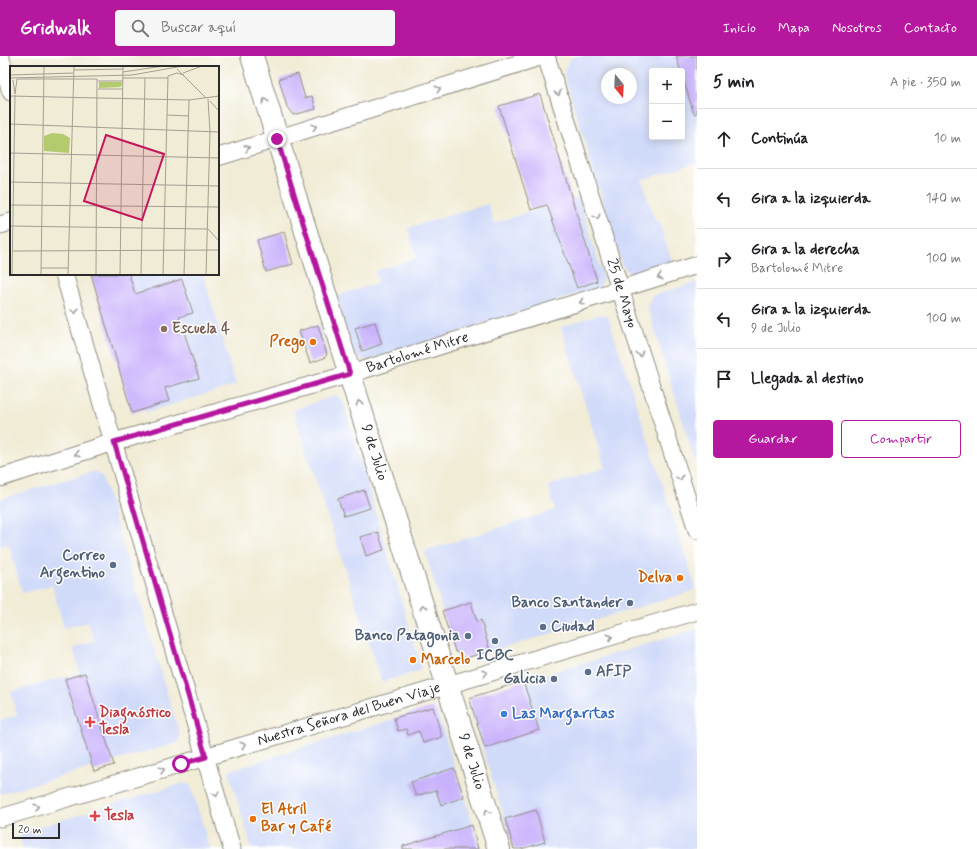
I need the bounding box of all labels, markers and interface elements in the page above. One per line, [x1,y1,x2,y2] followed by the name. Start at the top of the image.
[115,10,395,46] search box
[20,16,91,41] text: Gridwalk
[129,17,151,39] icon: search
[161,18,236,38] text: Buscar aquí
[723,19,756,37] text: Inicio
[778,19,810,37] text: Mapa
[832,19,882,37] text: Nosotros
[904,19,957,37] text: Contacto
[10,66,219,275] inset map
[601,68,637,104] north arrow
[649,68,685,140] map controls
[649,68,685,104] button: +
[713,71,755,93] text: 5 min
[890,74,961,91] text: A pie · 350 m
[434,85,441,94] one-way arrow
[553,90,562,97] one-way arrow
[261,98,270,105] one-way arrow
[649,104,685,140] button: −
[310,123,317,132] one-way arrow
[713,128,735,150] icon: ahead
[751,129,808,149] text: Continúa
[268,130,286,148] route end
[934,130,961,147] text: 10 m
[244,144,251,153] one-way arrow
[713,188,735,210] icon: left
[751,189,870,209] text: Gira a la izquierda
[926,190,961,207] text: 140 m
[592,214,601,221] one-way arrow
[751,240,860,260] text: Gira a la derecha
[713,248,735,270] icon: right
[926,250,961,267] text: 100 m
[601,256,642,331] street label: 25 de Mayo
[751,260,843,277] text: Bartolomé Mitre
[656,272,663,281] one-way arrow
[579,297,586,306] one-way arrow
[751,300,870,320] text: Gira a la izquierda
[70,308,79,315] one-way arrow
[713,308,735,330] icon: left
[926,310,961,327] text: 100 m
[172,319,230,339] place label: Escuela 4
[751,320,801,337] text: 9 de Julio
[159,324,169,334] marker: Escuela 4
[364,327,472,378] street label: Bartolomé Mitre
[270,332,305,354] place label: Prego
[308,337,318,347] marker: Prego
[635,350,644,357] one-way arrow
[713,368,735,390] icon: arrive
[751,369,864,389] text: Llegada al destino
[355,400,364,407] one-way arrow
[713,420,833,458] button: Guardar
[841,420,961,458] button: Compartir
[356,422,392,483] street label: 9 de Julio
[73,449,80,458] one-way arrow
[675,474,684,481] one-way arrow
[40,546,106,585] place label: Correo Argentino
[108,560,118,570] marker: Correo Argentino
[638,568,672,588] place label: Delva
[675,573,685,583] marker: Delva
[511,593,623,613] place label: Banco Santander
[625,598,635,608] marker: Banco Santander
[419,604,428,611] one-way arrow
[551,617,595,637] place label: Ciudad
[538,622,548,632] marker: Ciudad
[355,626,460,648] place label: Banco Patagonia
[463,631,473,641] marker: Banco Patagonia
[606,633,613,642] one-way arrow
[490,636,500,646] marker: ICBC
[476,646,514,666] place label: ICBC
[421,650,470,670] place label: Marcelo
[408,655,418,665] marker: Marcelo
[596,662,631,682] place label: AFIP
[583,667,593,677] marker: AFIP
[481,669,488,678] one-way arrow
[503,669,546,689] place label: Galicia
[549,674,559,684] marker: Galicia
[255,678,443,751] street label: Nuestra Señora del Buen Viaje
[99,703,171,740] place label: Diagnóstico Tesla
[512,704,615,726] place label: Las Margaritas
[499,709,509,719] marker: Las Margaritas
[84,716,96,728] marker: Diagnóstico Tesla
[453,731,490,792] street label: 9 de Julio
[239,741,246,750] one-way arrow
[172,755,190,773] route start
[158,766,165,775] one-way arrow
[212,791,220,797] one-way arrow
[261,800,331,837] place label: El Atril Bar y Café
[34,803,41,812] one-way arrow
[104,806,134,826] place label: Tesla
[483,808,492,815] one-way arrow
[89,810,101,822] marker: Tesla
[248,814,258,824] marker: El Atril Bar y Café
[12,821,60,840] scale bar
[18,823,41,837] text: 20 m

